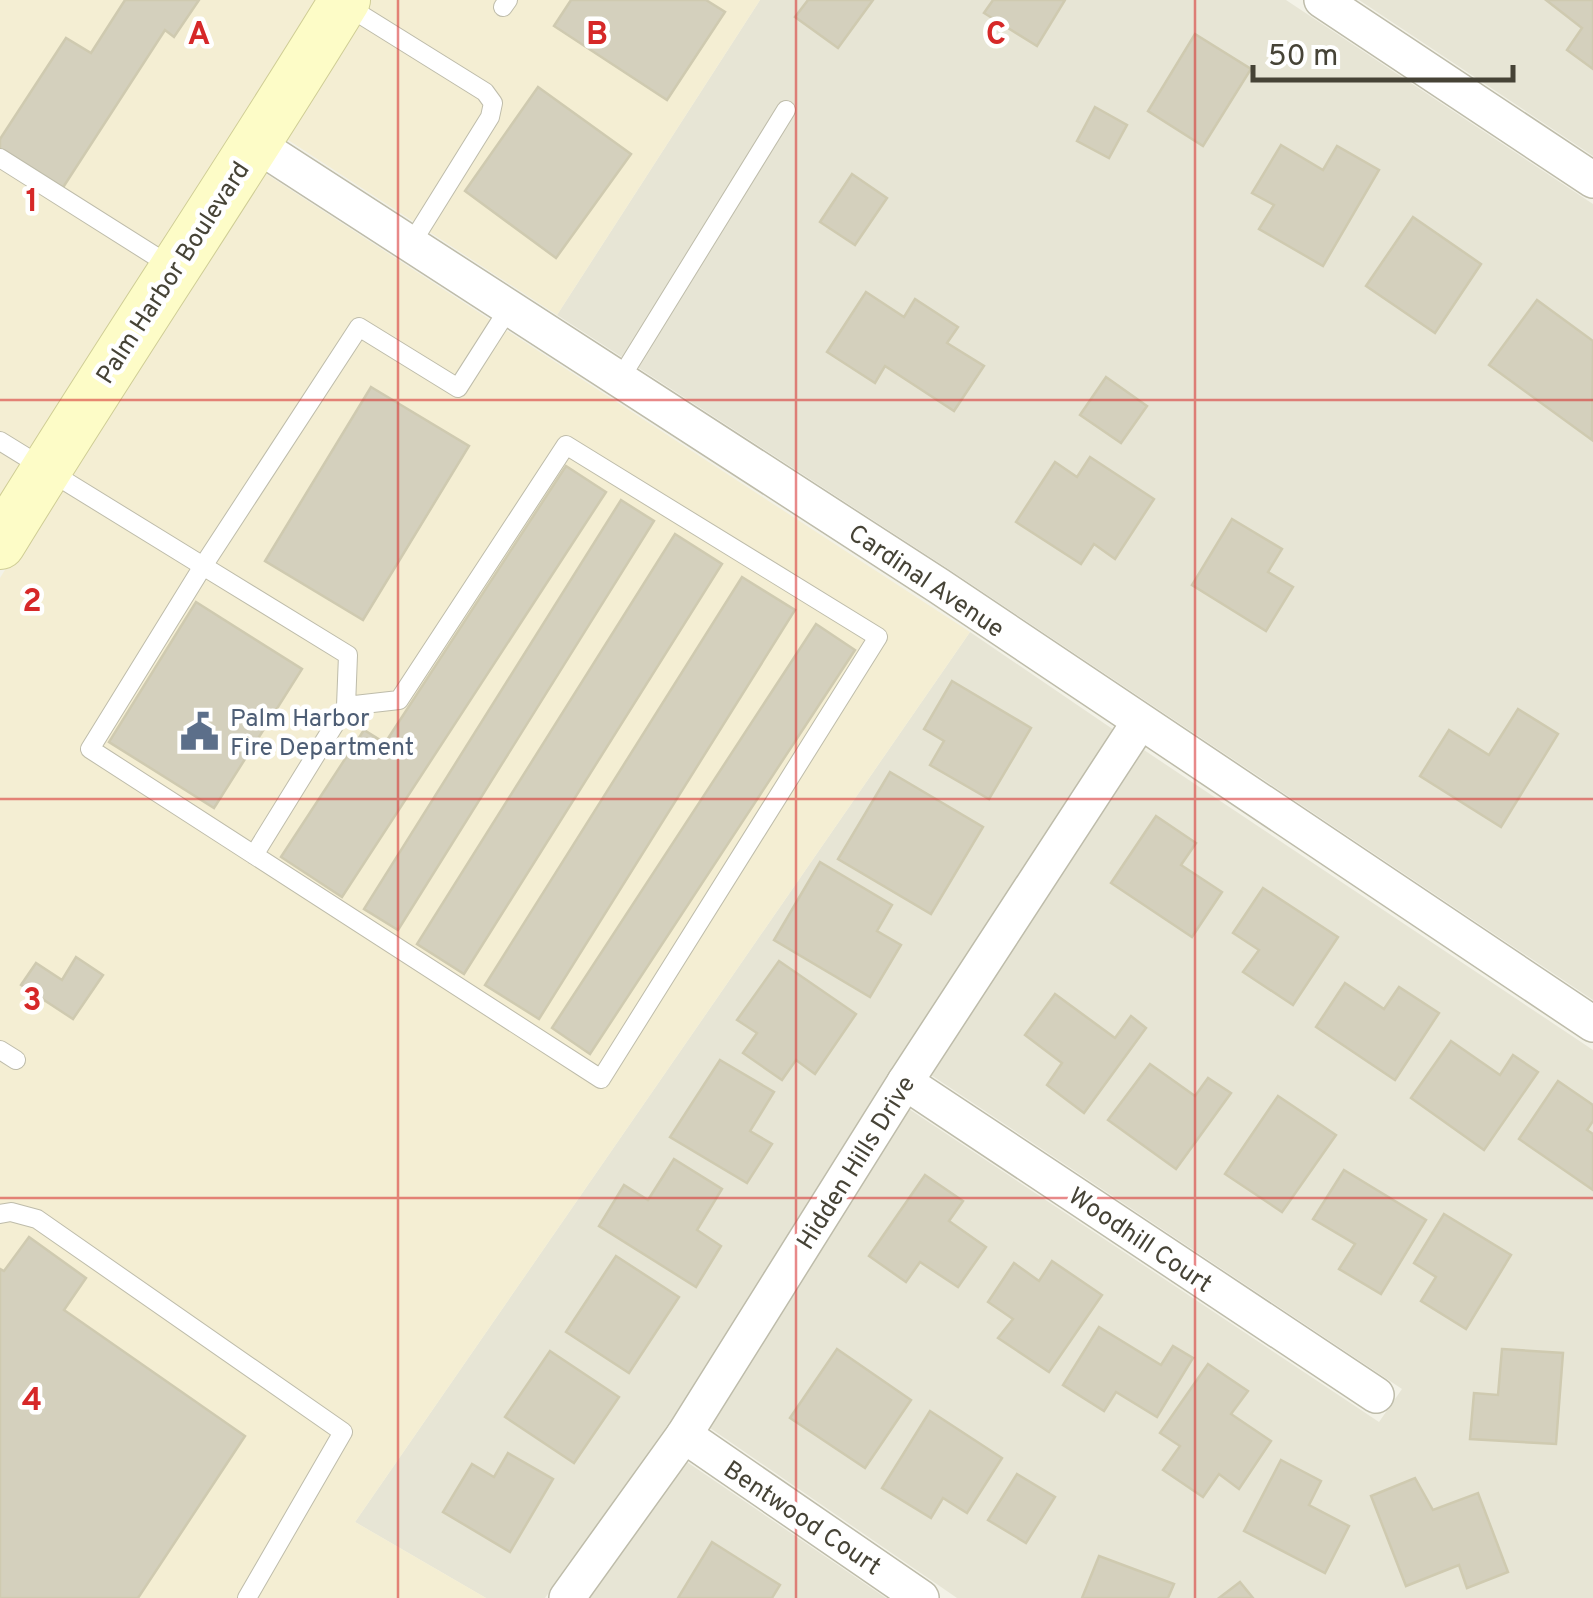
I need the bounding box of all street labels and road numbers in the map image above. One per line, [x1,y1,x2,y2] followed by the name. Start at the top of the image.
[91,156,258,391] street label: Palm Harbor Boulevard
[841,518,1010,647] street label: Cardinal Avenue
[791,1071,924,1257] street label: Hidden Hills Drive
[1061,1182,1217,1301] street label: Woodhill Court
[716,1455,886,1584] street label: Bentwood Court

